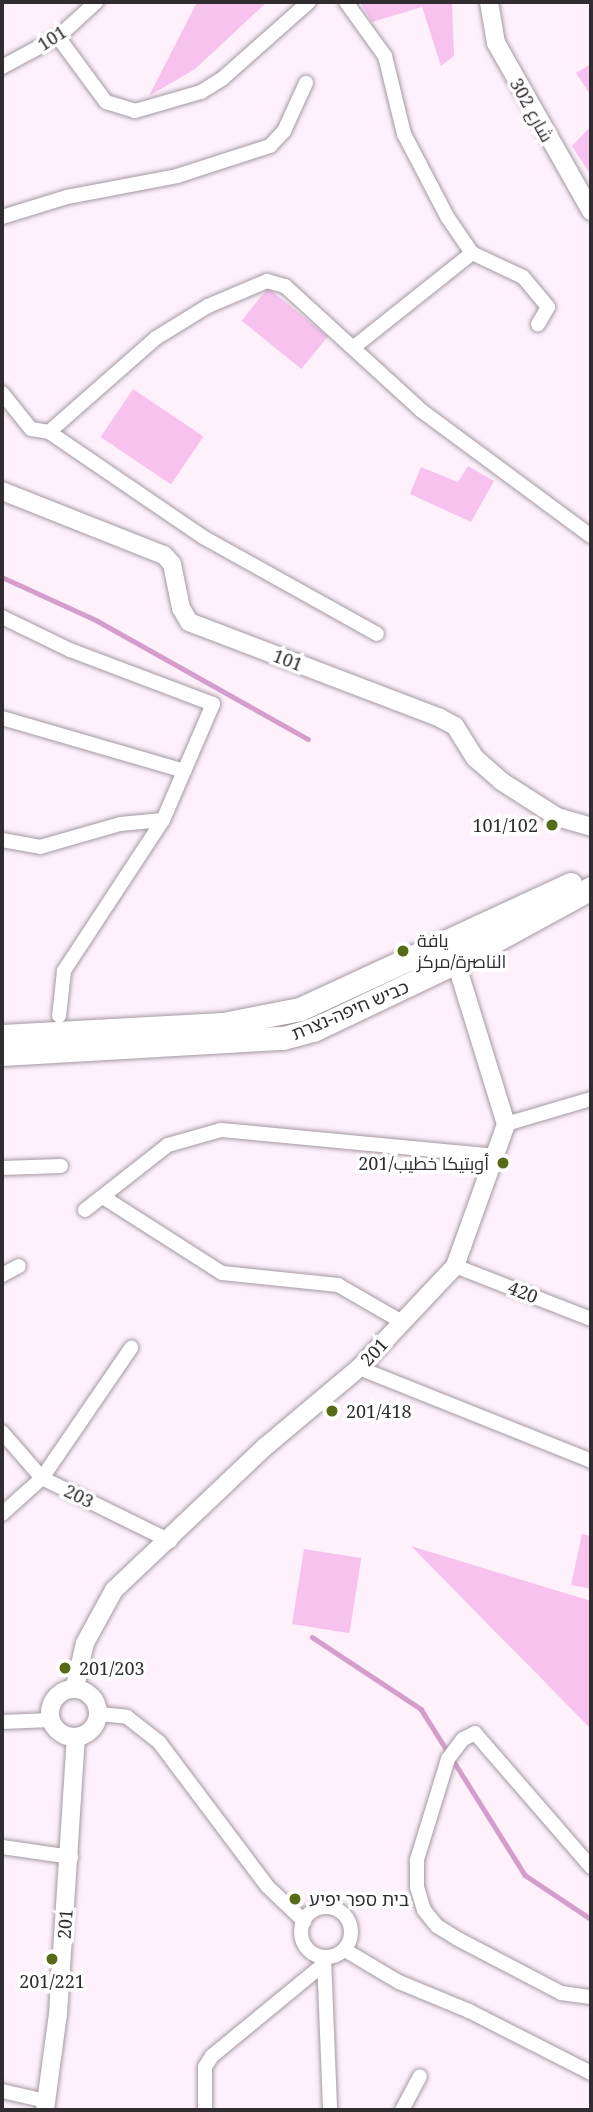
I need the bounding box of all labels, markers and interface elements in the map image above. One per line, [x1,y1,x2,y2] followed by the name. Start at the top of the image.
[33,21,71,55] street label: 101
[506,74,558,146] street label: شارع 302
[270,645,306,675] street label: 101
[472,814,538,836] place label: 101/102
[544,817,560,833] marker: 101/102
[417,930,506,972] place label: يافة الناصرة/مركز
[395,943,411,959] marker: يافة الناصرة/مركز
[288,976,412,1044] street label: כביש חיפה-נצרת
[358,1152,489,1174] place label: أوبتيكا خطيب/201
[495,1155,511,1171] marker: أوبتيكا خطيب/201
[505,1277,541,1307] street label: 420
[356,1334,392,1370] street label: 201
[346,1400,412,1422] place label: 201/418
[324,1403,340,1419] marker: 201/418
[61,1480,97,1512] street label: 203
[79,1657,145,1679] place label: 201/203
[57,1660,73,1676] marker: 201/203
[309,1888,409,1910] place label: בית ספר יפיע
[287,1891,303,1907] marker: בית ספר יפיע
[53,1908,77,1940] street label: 201
[44,1951,60,1967] marker: 201/221
[19,1970,85,1992] place label: 201/221

